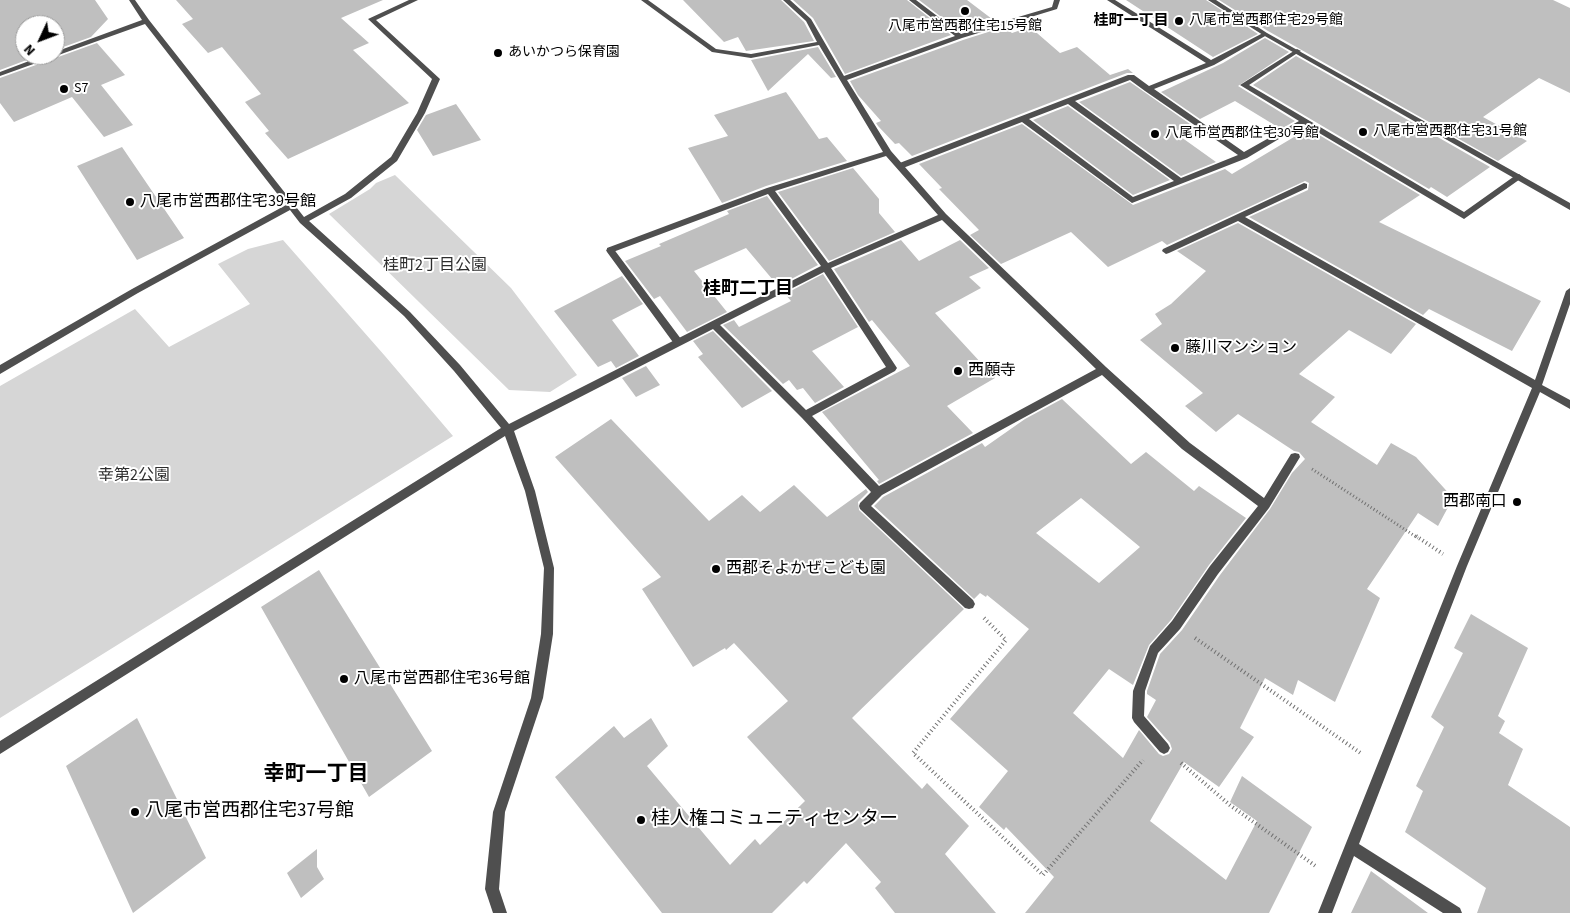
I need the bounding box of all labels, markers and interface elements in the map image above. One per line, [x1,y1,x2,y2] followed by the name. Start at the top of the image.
[959,5,971,17] marker: 八尾市営西郡住宅15号館
[1094,13,1168,31] district label: 桂町一丁目
[1189,13,1343,29] place label: 八尾市営西郡住宅29号館
[15,15,65,65] north arrow
[1173,15,1185,27] marker: 八尾市営西郡住宅29号館
[888,19,1042,35] place label: 八尾市営西郡住宅15号館
[19,39,40,60] text: N
[508,45,620,61] place label: あいかつら保育園
[492,47,504,59] marker: あいかつら保育園
[74,81,88,97] place label: S7
[58,83,70,95] marker: S7
[1373,124,1527,140] place label: 八尾市営西郡住宅31号館
[1165,126,1319,142] place label: 八尾市営西郡住宅30号館
[1357,126,1369,138] marker: 八尾市営西郡住宅31号館
[1149,128,1161,140] marker: 八尾市営西郡住宅30号館
[140,192,316,212] place label: 八尾市営西郡住宅39号館
[124,196,136,208] marker: 八尾市営西郡住宅39号館
[383,256,487,276] park label: 桂町2丁目公園
[703,279,793,301] district label: 桂町二丁目
[1185,338,1297,358] place label: 藤川マンション
[1169,342,1181,354] marker: 藤川マンション
[968,361,1016,381] place label: 西願寺
[952,365,964,377] marker: 西願寺
[98,466,170,486] park label: 幸第2公園
[1443,492,1507,512] place label: 西郡南口
[1511,496,1523,508] marker: 西郡南口
[726,559,886,579] place label: 西郡そよかぜこども園
[710,563,722,575] marker: 西郡そよかぜこども園
[354,669,530,689] place label: 八尾市営西郡住宅36号館
[338,673,350,685] marker: 八尾市営西郡住宅36号館
[264,762,368,788] district label: 幸町一丁目
[145,801,354,823] place label: 八尾市営西郡住宅37号館
[129,806,141,818] marker: 八尾市営西郡住宅37号館
[651,809,898,831] place label: 桂人権コミュニティセンター
[635,814,647,826] marker: 桂人権コミュニティセンター

